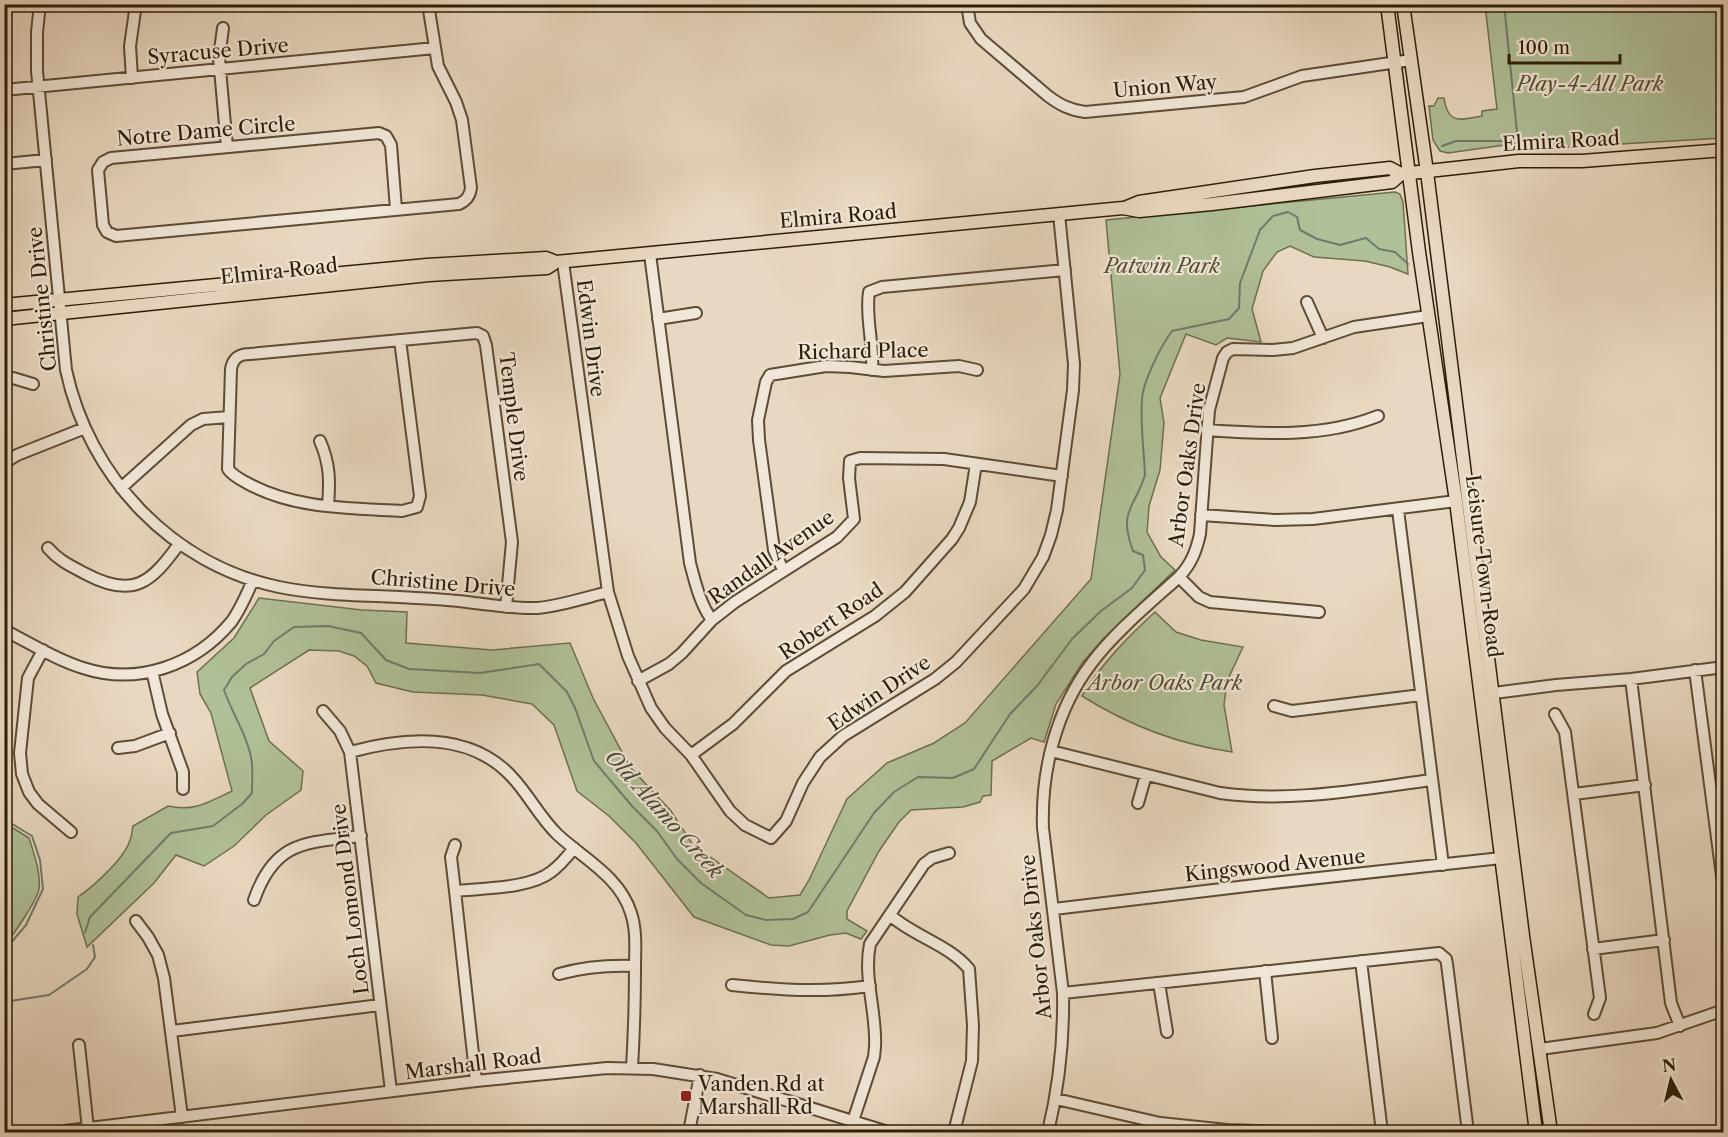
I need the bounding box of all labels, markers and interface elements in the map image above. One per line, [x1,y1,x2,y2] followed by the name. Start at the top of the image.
[1509,27,1620,65] scale bar
[146,33,290,69] street label: Syracuse Drive
[1518,37,1570,59] text: 100 m
[1112,69,1219,102] street label: Union Way
[1515,72,1664,96] park label: Play-4-All Park
[116,111,296,151] street label: Notre Dame Circle
[1502,126,1620,156] street label: Elmira Road
[778,199,898,233] street label: Elmira Road
[22,226,62,372] street label: Christine Drive
[219,253,339,289] street label: Elmira Road
[1102,254,1220,278] park label: Patwin Park
[572,278,610,398] street label: Edwin Drive
[797,338,929,364] street label: Richard Place
[494,351,534,483] street label: Temple Drive
[1163,381,1210,550] street label: Arbor Oaks Drive
[1461,473,1507,659] street label: Leisure Town Road
[704,505,838,609] street label: Randall Avenue
[370,565,516,601] street label: Christine Drive
[774,577,888,665] street label: Robert Road
[823,650,935,736] street label: Edwin Drive
[1085,671,1243,695] park label: Arbor Oaks Park
[600,744,729,883] water label: Old Alamo Creek
[326,802,374,996] street label: Loch Lomond Drive
[1183,844,1367,886] street label: Kingswood Avenue
[1015,853,1057,1022] street label: Arbor Oaks Drive
[403,1044,543,1084] street label: Marshall Road
[1641,1050,1701,1110] north arrow
[1661,1054,1677,1076] text: N
[697,1072,825,1119] place label: Vanden Rd at Marshall Rd
[679,1089,693,1103] marker: Vanden Rd at Marshall Rd

